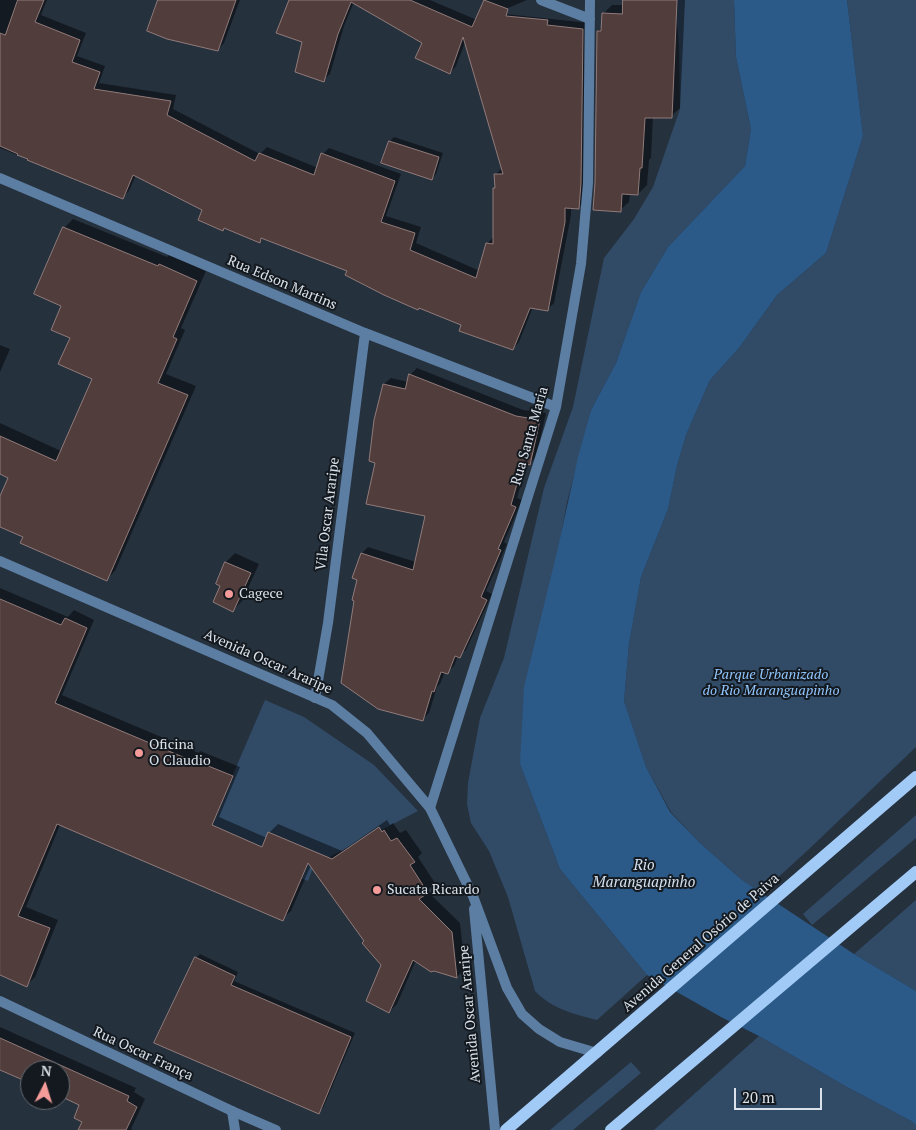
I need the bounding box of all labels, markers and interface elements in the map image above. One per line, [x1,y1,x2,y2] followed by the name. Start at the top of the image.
[225,252,339,314] street label: Rua Edson Martins
[508,385,552,487] street label: Rua Santa Maria
[313,456,343,572] street label: Vila Oscar Araripe
[239,586,283,602] place label: Cagece
[223,588,235,600] marker: Cagece
[201,626,335,698] street label: Avenida Oscar Araripe
[702,667,840,700] park label: Parque Urbanizado do Rio Maranguapinho
[149,737,211,770] place label: Oficina O Claudio
[133,747,145,759] marker: Oficina O Claudio
[593,857,695,892] water label: Rio Maranguapinho
[619,870,783,1016] street label: Avenida General Osório de Paiva
[387,882,479,898] place label: Sucata Ricardo
[371,884,383,896] marker: Sucata Ricardo
[456,944,484,1084] street label: Avenida Oscar Araripe
[90,1024,196,1084] street label: Rua Oscar França
[20,1060,70,1110] north arrow
[40,1061,52,1080] text: N
[736,1078,824,1110] scale bar
[742,1087,775,1107] text: 20 m

